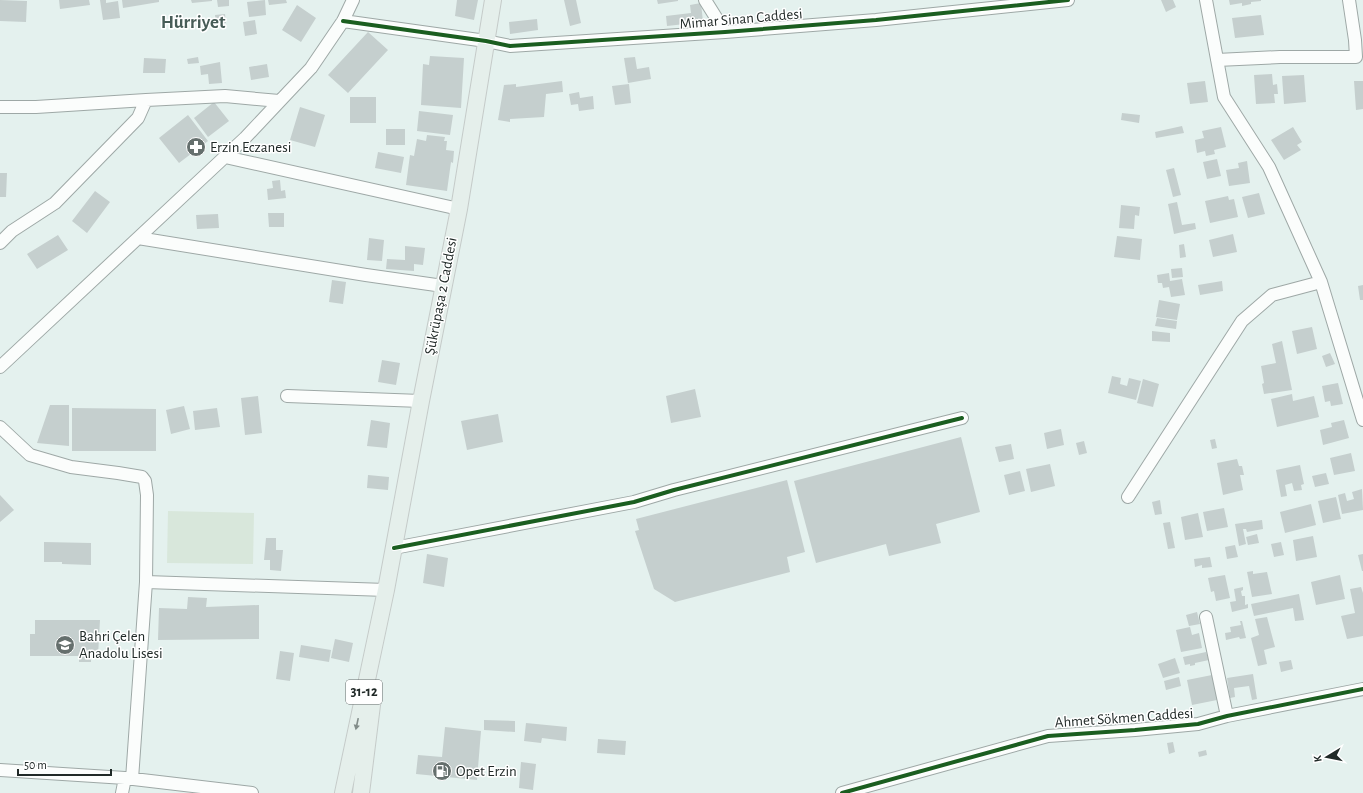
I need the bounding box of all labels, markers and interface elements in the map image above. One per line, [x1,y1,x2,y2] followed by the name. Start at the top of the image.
[679,6,803,32] street label: Mimar Sinan Caddesi
[161,13,226,32] district label: Hürriyet
[185,136,207,158] pharmacy icon: Erzin Eczanesi
[210,140,291,155] place label: Erzin Eczanesi
[422,236,460,356] street label: Şükrüpaşa 2 Caddesi
[79,629,163,661] place label: Bahri Çelen Anadolu Lisesi
[54,634,76,656] school or university icon: Bahri Çelen Anadolu Lisesi
[346,680,382,704] road number: 31-12
[1054,706,1194,730] street label: Ahmet Sökmen Caddesi
[354,718,360,731] one-way arrow
[1307,737,1347,777] north arrow
[18,751,111,777] scale bar
[1312,754,1324,763] text: K
[24,759,47,771] text: 50 m
[431,760,453,782] fuel station icon: Opet Erzin
[456,764,517,779] place label: Opet Erzin

